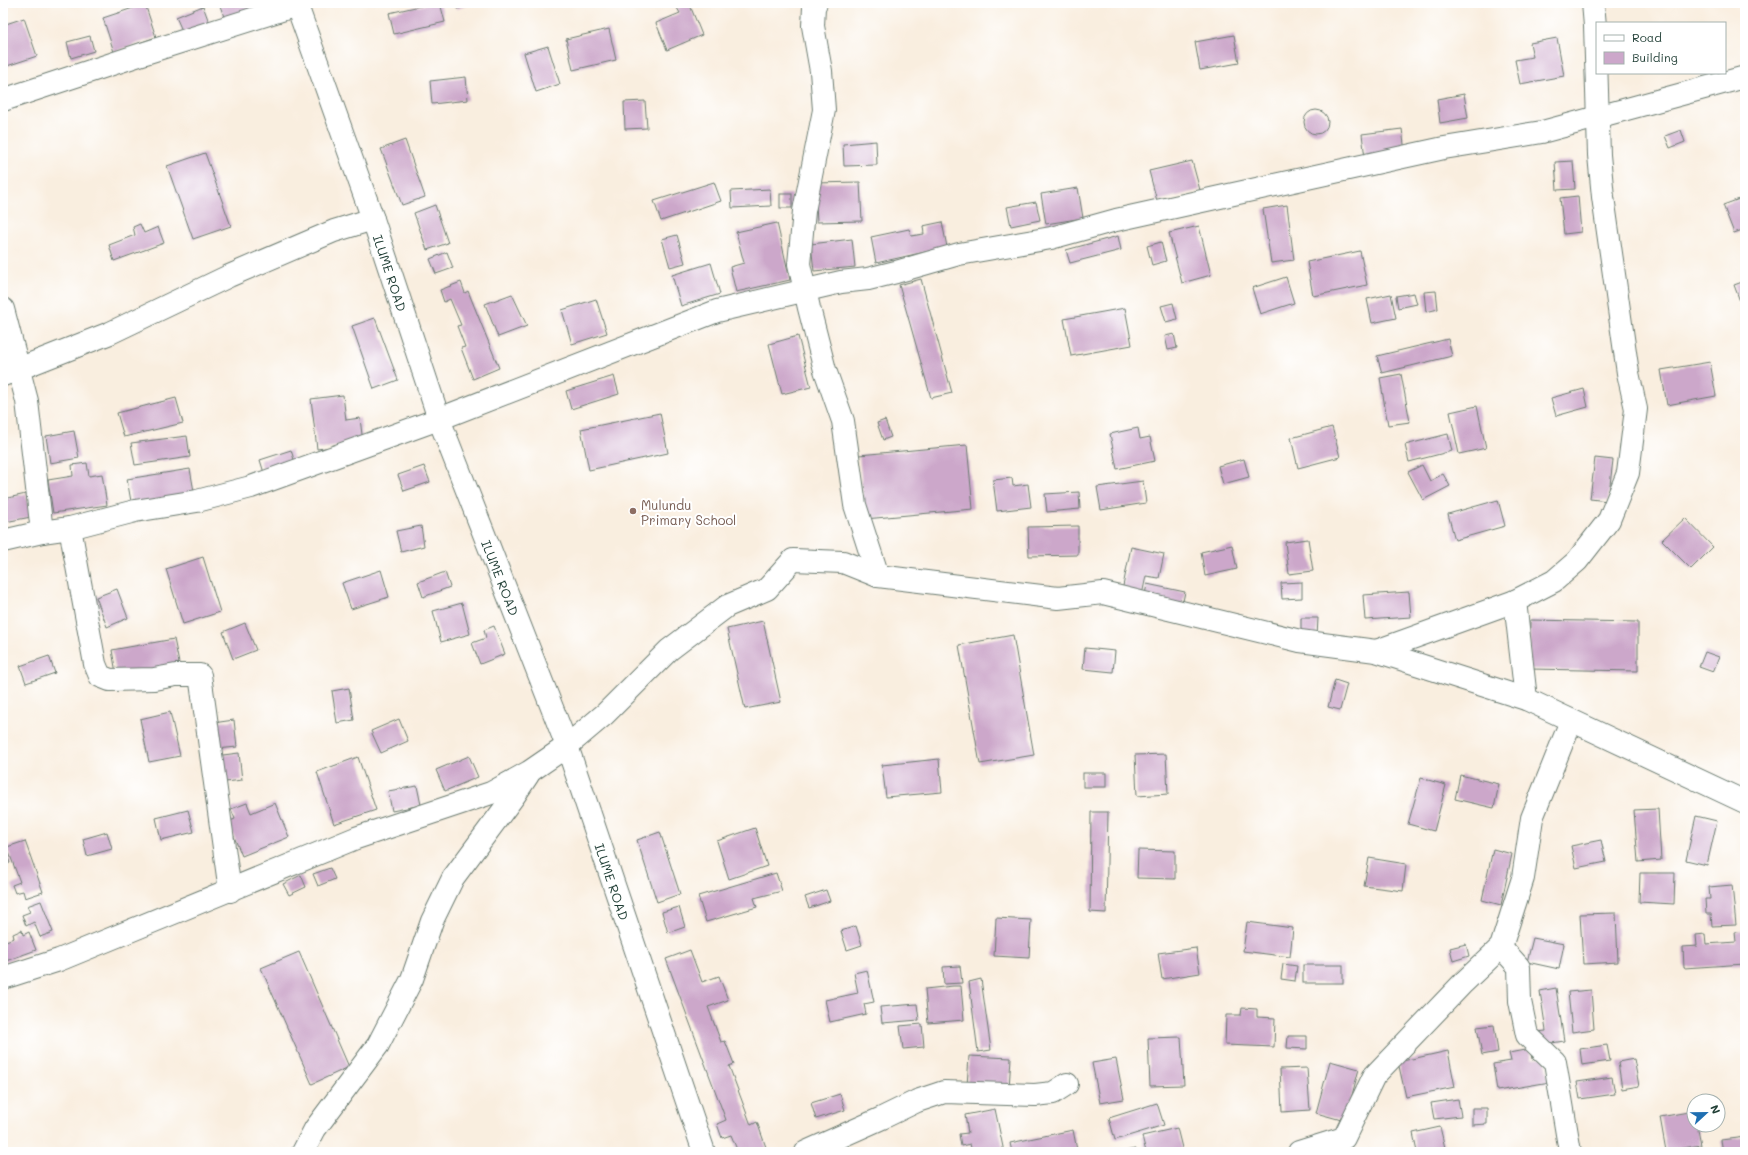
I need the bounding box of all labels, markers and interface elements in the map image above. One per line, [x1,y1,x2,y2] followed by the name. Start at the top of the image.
[1596,22,1726,74] legend
[1632,29,1662,45] text: Road
[1632,49,1678,65] text: Building
[370,232,411,313] street label: ILUME ROAD
[641,496,736,528] place label: Mulundu Primary School
[628,506,638,516] marker: Mulundu Primary School
[479,537,523,618] street label: ILUME ROAD
[592,841,634,922] street label: ILUME ROAD
[1686,1093,1726,1133] north arrow
[1707,1102,1724,1116] text: N

